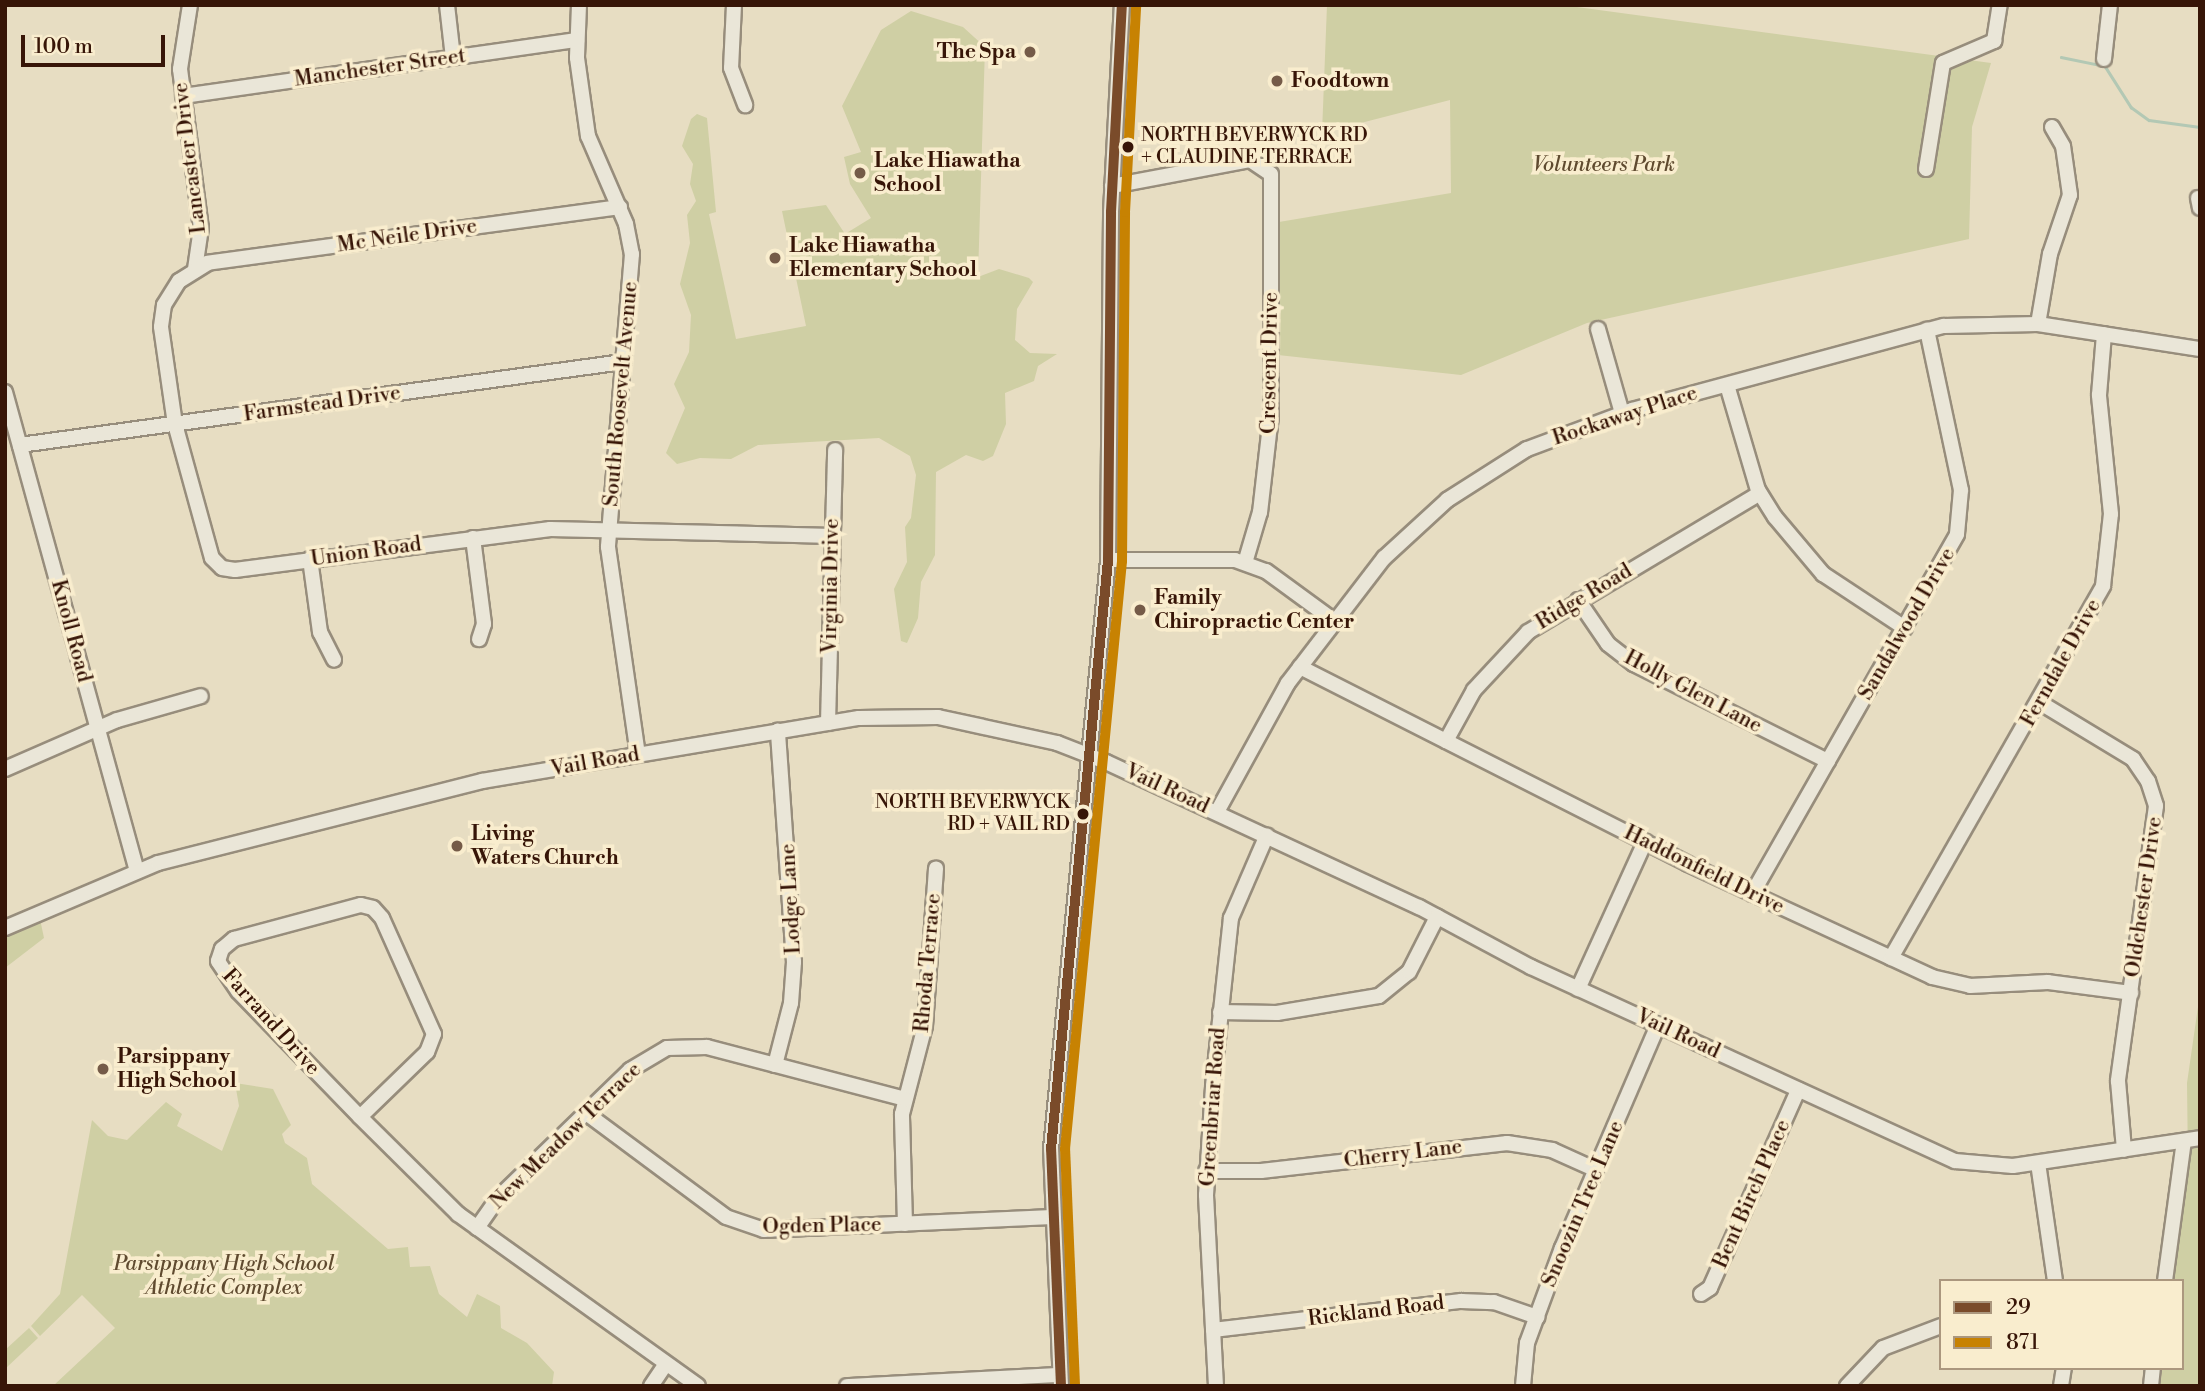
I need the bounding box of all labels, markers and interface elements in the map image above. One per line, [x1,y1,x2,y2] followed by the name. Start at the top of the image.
[24,21,168,65] scale bar
[34,34,93,60] text: 100 m
[937,39,1016,65] place label: The Spa
[293,43,467,93] street label: Manchester Street
[1022,44,1038,60] marker: The Spa
[1291,68,1389,94] place label: Foodtown
[1269,73,1285,89] marker: Foodtown
[168,81,212,235] street label: Lancaster Drive
[1141,125,1368,169] place label: NORTH BEVERWYCK RD + CLAUDINE TERRACE
[1121,140,1135,154] marker: NORTH BEVERWYCK RD + CLAUDINE TERRACE
[874,148,1021,198] place label: Lake Hiawatha School
[1533,152,1675,178] park label: Volunteers Park
[852,165,868,181] marker: Lake Hiawatha School
[335,214,479,258] street label: Mc Neile Drive
[789,233,977,283] place label: Lake Hiawatha Elementary School
[767,250,783,266] marker: Lake Hiawatha Elementary School
[599,280,643,508] street label: South Roosevelt Avenue
[1256,292,1284,434] street label: Crescent Drive
[242,380,402,428] street label: Farmstead Drive
[1549,381,1701,451] street label: Rockaway Place
[817,518,845,654] street label: Virginia Drive
[309,532,423,572] street label: Union Road
[1853,543,1961,705] street label: Sandalwood Drive
[1531,558,1637,636] street label: Ridge Road
[45,577,97,685] street label: Knoll Road
[1154,585,1354,635] place label: Family Chiropractic Center
[2016,595,2106,731] street label: Ferndale Drive
[1132,602,1148,618] marker: Family Chiropractic Center
[1620,645,1766,739] street label: Holly Glen Lane
[548,742,642,782] street label: Vail Road
[1121,759,1213,819] street label: Vail Road
[875,792,1070,836] place label: NORTH BEVERWYCK RD + VAIL RD
[1076,807,1090,821] marker: NORTH BEVERWYCK RD + VAIL RD
[2120,815,2168,979] street label: Oldchester Drive
[1620,820,1788,920] street label: Haddonfield Drive
[471,821,619,871] place label: Living Waters Church
[449,838,465,854] marker: Living Waters Church
[776,843,806,955] street label: Lodge Lane
[909,892,947,1034] street label: Rhoda Terrace
[217,964,325,1080] street label: Farrand Drive
[1632,1004,1724,1064] street label: Vail Road
[1195,1027,1231,1187] street label: Greenbriar Road
[117,1044,237,1094] place label: Parsippany High School
[485,1057,647,1215] street label: New Meadow Terrace
[95,1061,111,1077] marker: Parsippany High School
[1708,1116,1796,1272] street label: Bent Birch Place
[1537,1117,1629,1291] street label: Snoozin Tree Lane
[1342,1134,1464,1174] street label: Cherry Lane
[762,1212,882,1240] street label: Ogden Place
[113,1251,335,1301] park label: Parsippany High School Athletic Complex
[1939,1279,2184,1370] legend
[1306,1290,1446,1332] street label: Rickland Road
[2006,1295,2031,1321] text: 29
[2006,1330,2039,1356] text: 871

